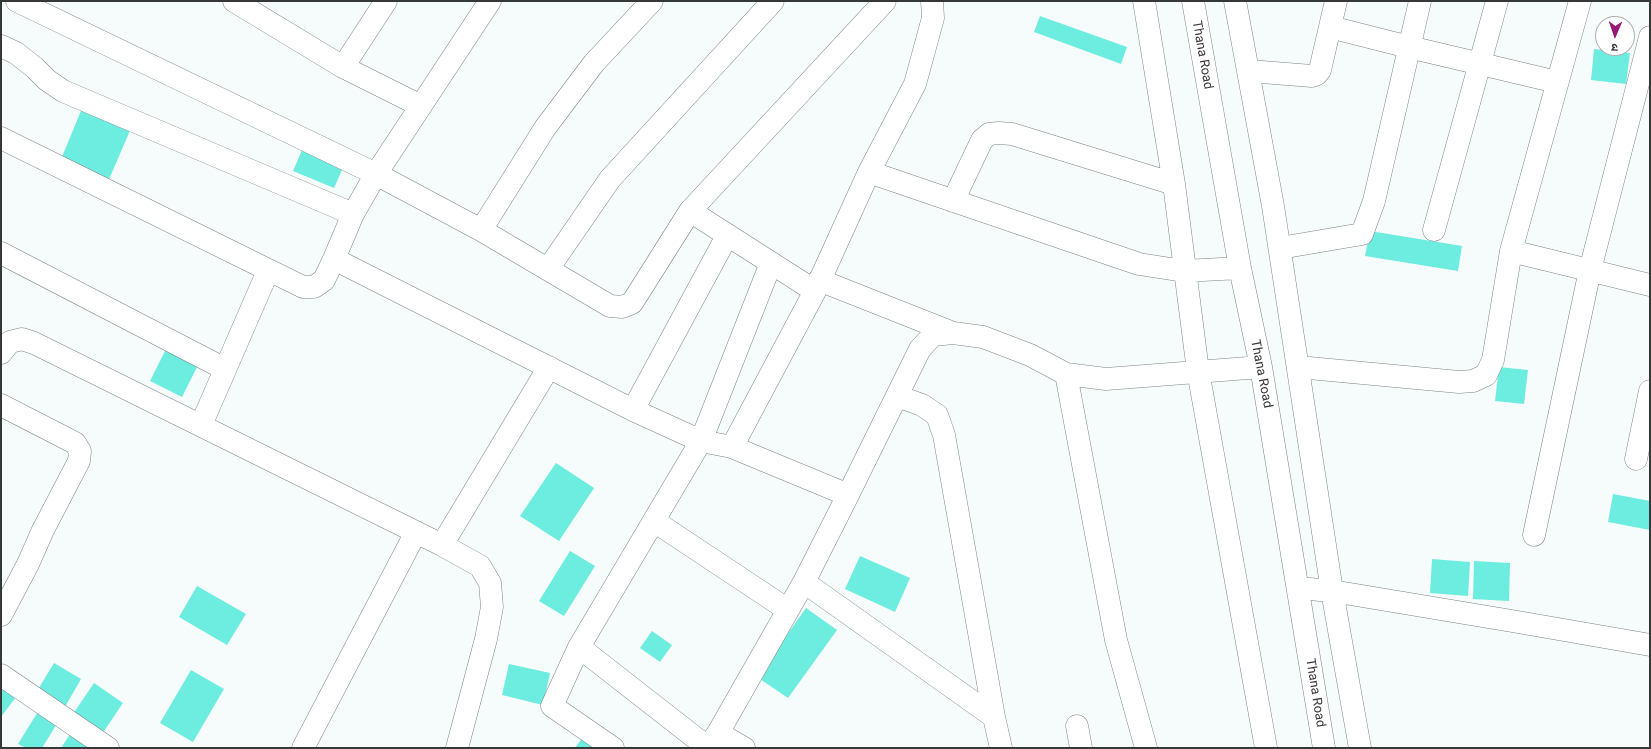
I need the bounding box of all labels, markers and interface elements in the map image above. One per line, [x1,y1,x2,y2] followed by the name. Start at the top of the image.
[1595,16,1635,56] north arrow
[1188,20,1216,90] street label: Thana Road
[1611,41,1618,54] text: उ
[1247,339,1275,409] street label: Thana Road
[1302,658,1328,728] street label: Thana Road

